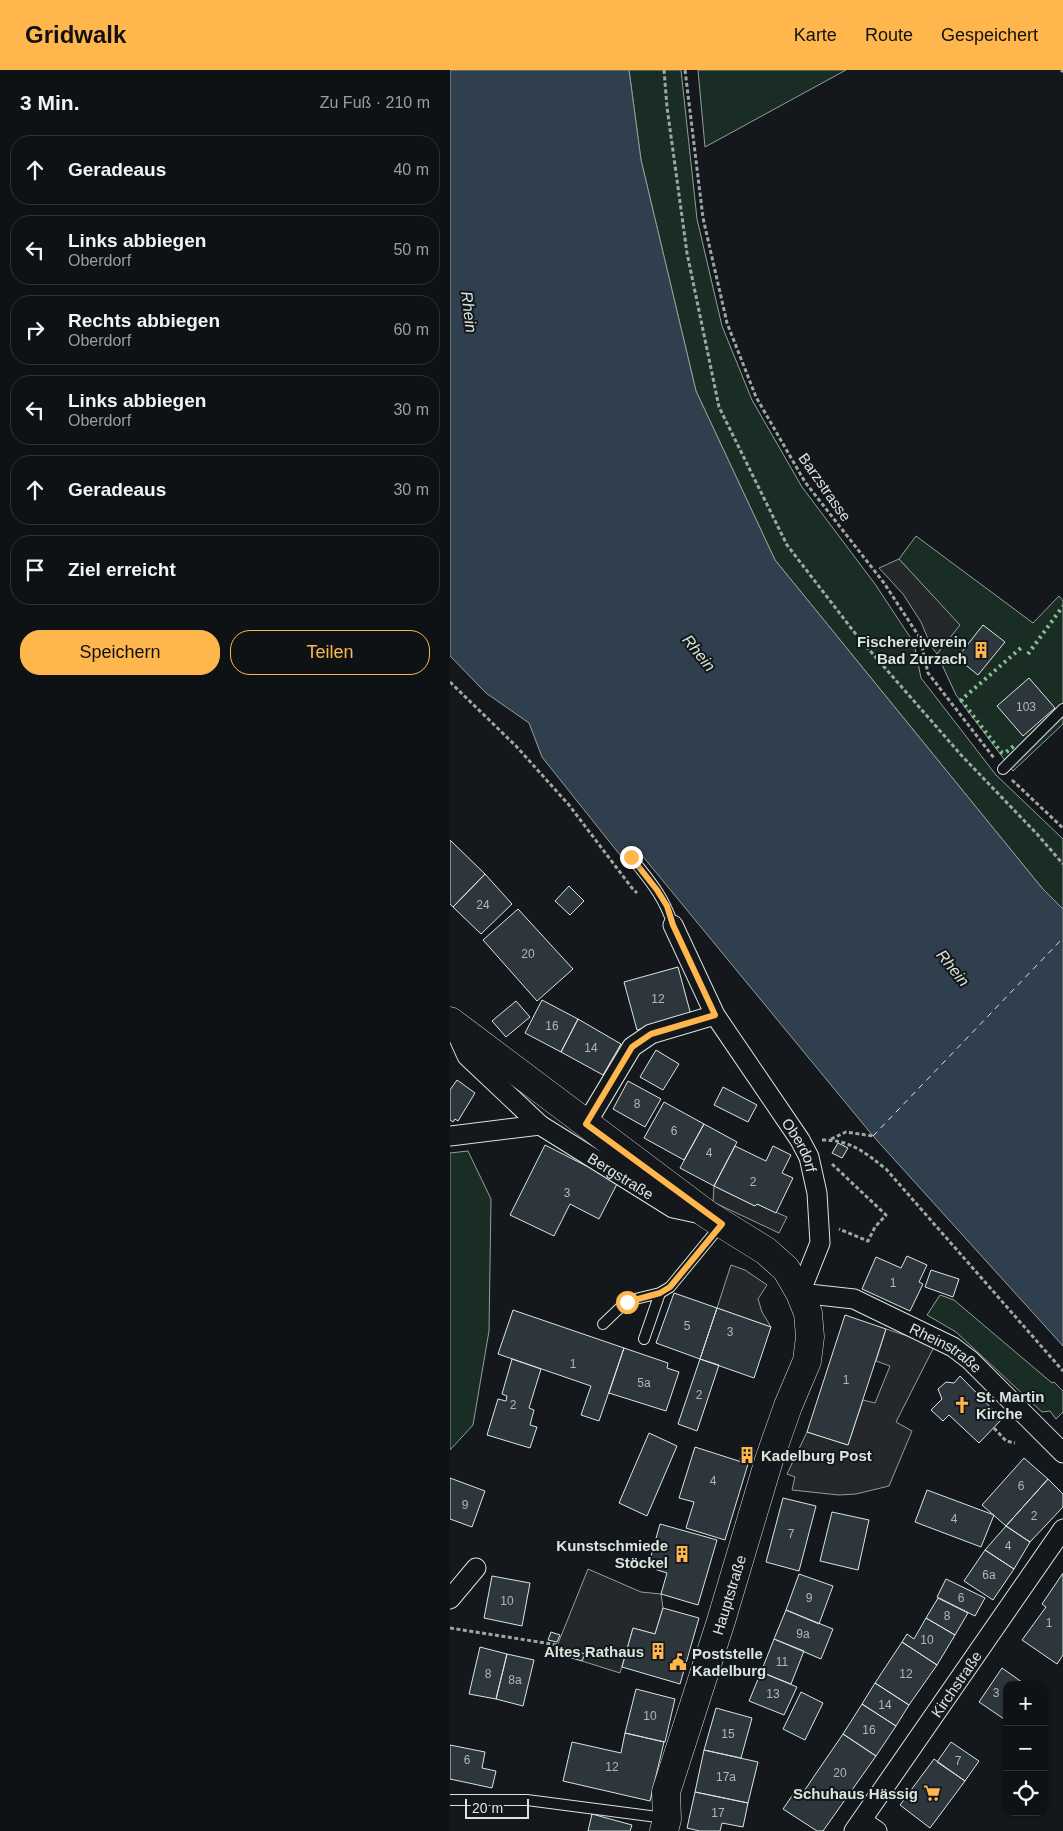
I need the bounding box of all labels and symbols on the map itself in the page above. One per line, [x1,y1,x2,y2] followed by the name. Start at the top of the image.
[458,290,480,334] water label: Rhein
[795,450,855,524] street label: Barzstrasse
[679,631,719,675] water label: Rhein
[857,633,967,667] place label: Fischereiverein Bad Zurzach
[971,640,991,660] building icon: Fischereiverein Bad Zurzach
[1016,700,1036,714] house number: 103
[620,846,643,869] route end
[476,898,490,912] house number: 24
[933,946,973,990] water label: Rhein
[521,947,535,961] house number: 20
[651,992,665,1006] house number: 12
[545,1019,559,1033] house number: 16
[584,1041,598,1055] house number: 14
[634,1097,641,1111] house number: 8
[779,1114,821,1174] street label: Oberdorf
[671,1124,678,1138] house number: 6
[706,1146,713,1160] house number: 4
[585,1149,657,1202] street label: Bergstraße
[750,1175,757,1189] house number: 2
[564,1186,571,1200] house number: 3
[890,1276,897,1290] house number: 1
[616,1291,639,1314] route start
[684,1319,691,1333] house number: 5
[907,1319,986,1376] street label: Rheinstraße
[727,1325,734,1339] house number: 3
[570,1357,577,1371] house number: 1
[843,1373,850,1387] house number: 1
[637,1376,651,1390] house number: 5a
[696,1388,703,1402] house number: 2
[976,1388,1044,1422] place label: St. Martin Kirche
[952,1395,972,1415] church icon: St. Martin Kirche
[510,1398,517,1412] house number: 2
[737,1445,757,1465] building icon: Kadelburg Post
[761,1447,872,1464] place label: Kadelburg Post
[710,1474,717,1488] house number: 4
[1018,1479,1025,1493] house number: 6
[462,1498,469,1512] house number: 9
[1031,1509,1038,1523] house number: 2
[951,1512,958,1526] house number: 4
[788,1527,795,1541] house number: 7
[556,1537,668,1571] place label: Kunstschmiede Stöckel
[1005,1539,1012,1553] house number: 4
[672,1544,692,1564] building icon: Kunstschmiede Stöckel
[709,1553,749,1637] street label: Hauptstraße
[982,1568,996,1582] house number: 6a
[806,1591,813,1605] house number: 9
[958,1591,965,1605] house number: 6
[500,1594,514,1608] house number: 10
[944,1609,951,1623] house number: 8
[1046,1616,1053,1630] house number: 1
[796,1627,810,1641] house number: 9a
[920,1633,934,1647] house number: 10
[648,1641,668,1661] building icon: Altes Rathaus
[544,1643,644,1660] place label: Altes Rathaus
[692,1645,766,1679] place label: Poststelle Kadelburg
[927,1647,985,1720] street label: Kirchstraße
[668,1652,688,1672] public building icon: Poststelle Kadelburg
[776,1655,789,1669] house number: 11
[485,1667,492,1681] house number: 8
[899,1667,913,1681] house number: 12
[508,1673,522,1687] house number: 8a
[993,1686,1000,1700] house number: 3
[766,1687,780,1701] house number: 13
[878,1698,892,1712] house number: 14
[643,1709,657,1723] house number: 10
[862,1723,876,1737] house number: 16
[721,1727,735,1741] house number: 15
[464,1753,471,1767] house number: 6
[955,1754,962,1768] house number: 7
[605,1760,619,1774] house number: 12
[833,1766,847,1780] house number: 20
[716,1770,736,1784] house number: 17a
[922,1783,942,1803] supermarket icon: Schuhaus Hässig
[793,1785,918,1802] place label: Schuhaus Hässig
[465,1796,529,1819] scale bar
[711,1806,725,1820] house number: 17

